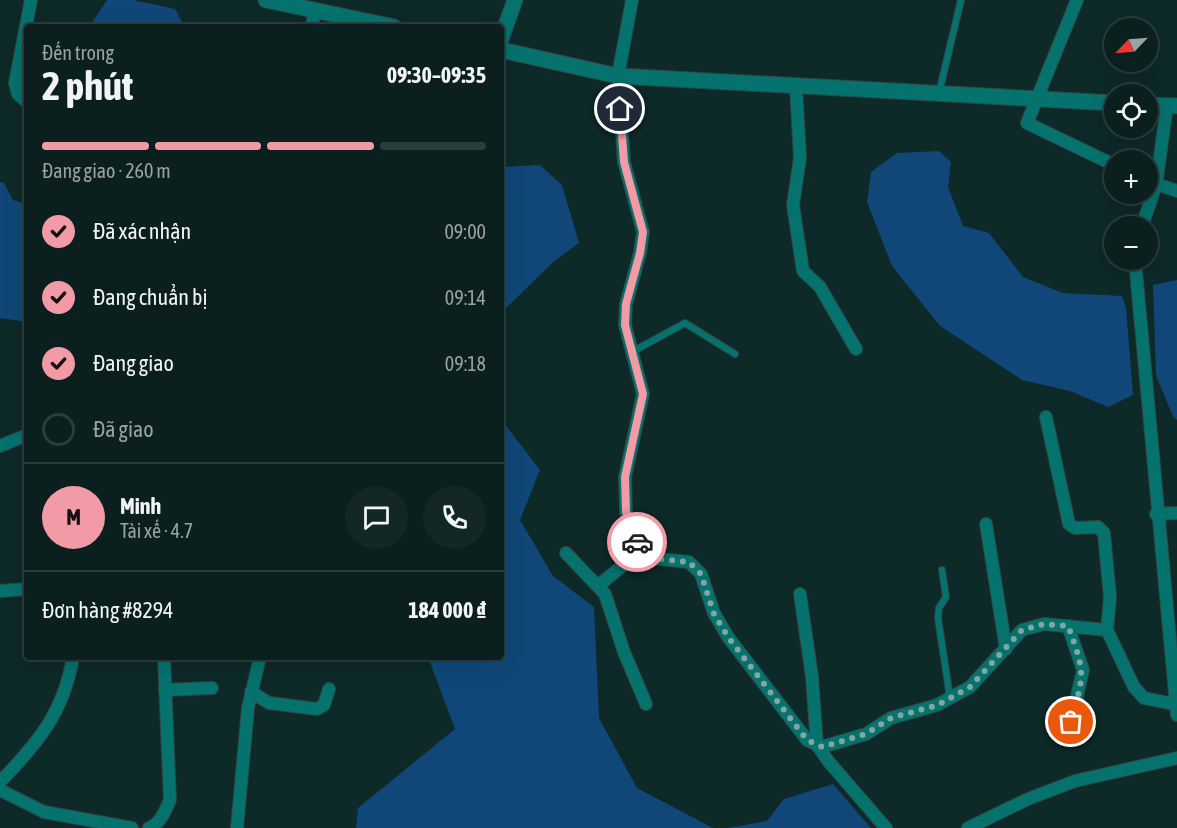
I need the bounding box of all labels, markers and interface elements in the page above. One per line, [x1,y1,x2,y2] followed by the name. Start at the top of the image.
[1104,18,1158,72] north arrow
[1104,18,1158,270] map controls
[42,41,114,64] text: Đến trong
[387,62,486,88] text: 09:30–09:35
[42,64,133,108] text: 2 phút
[594,83,645,134] pin
[1104,84,1158,138] button: locate
[603,92,636,125] icon: home
[1104,150,1158,204] button: +
[42,159,171,182] text: Đang giao · 260 m
[42,215,75,248] icon: check
[1104,216,1158,270] button: −
[93,218,191,244] text: Đã xác nhận
[444,220,486,243] text: 09:00
[42,281,75,314] icon: check
[93,284,208,310] text: Đang chuẩn bị
[445,286,486,309] text: 09:14
[42,347,75,380] icon: check
[93,350,174,376] text: Đang giao
[445,352,486,375] text: 09:18
[93,416,154,442] text: Đã giao
[345,486,408,549] button: chat
[423,486,486,549] button: phone
[120,493,161,519] text: Minh
[66,504,81,530] text: M
[607,512,667,572] courier
[120,519,193,542] text: Tài xế · 4.7
[621,526,654,559] icon: car
[42,597,173,623] text: Đơn hàng #8294
[408,597,486,623] text: 184 000 ₫
[1045,696,1096,747] pin
[1054,705,1087,738] icon: bag

